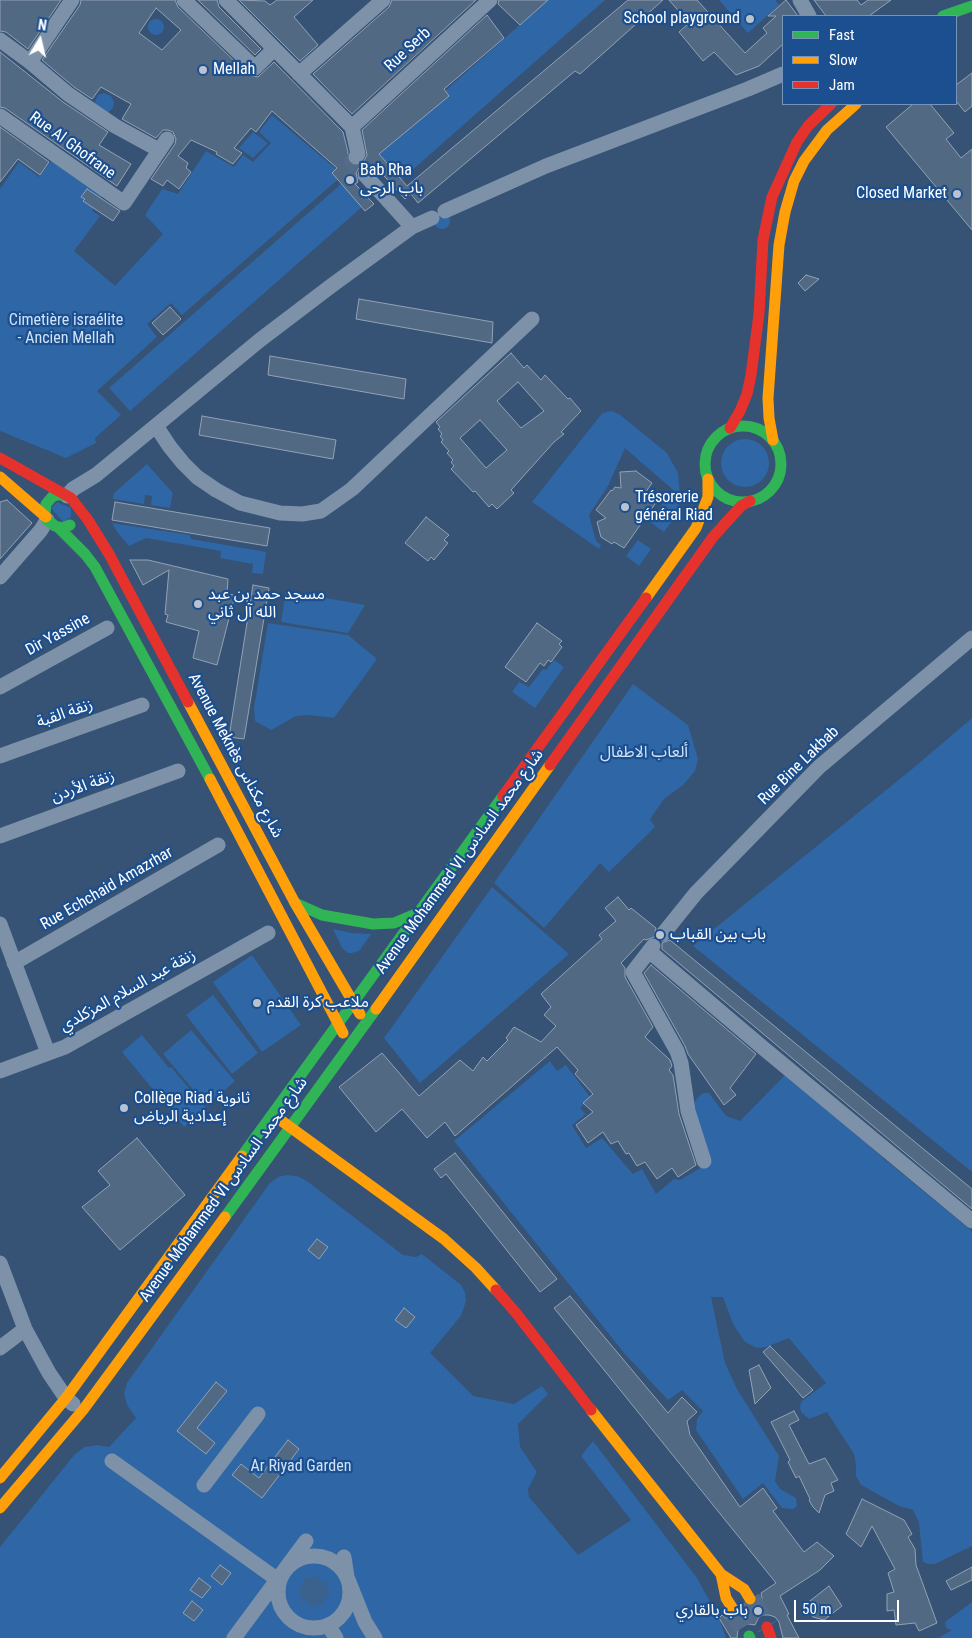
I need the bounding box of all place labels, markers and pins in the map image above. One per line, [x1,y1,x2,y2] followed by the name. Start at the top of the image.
[623,9,740,29] place label: School playground
[744,13,756,25] marker: School playground
[213,60,255,80] place label: Mellah
[197,64,209,76] marker: Mellah
[360,161,423,199] place label: Bab Rha باب الرحى
[344,174,356,186] marker: Bab Rha باب الرحى
[856,184,947,204] place label: Closed Market
[951,188,963,200] marker: Closed Market
[635,488,713,526] place label: Trésorerie général Riad
[619,501,631,513] marker: Trésorerie général Riad
[208,585,325,623] place label: مسجد حمد بن عبد الله آل ثاني
[192,598,204,610] marker: مسجد حمد بن عبد الله آل ثاني
[670,925,766,945] place label: باب بين القباب
[654,929,666,941] marker: باب بين القباب
[267,993,369,1013] place label: ملاعب كرة القدم
[251,997,263,1009] marker: ملاعب كرة القدم
[134,1089,250,1127] place label: Collège Riad ثانوية إعدادية الرياض
[118,1102,130,1114] marker: Collège Riad ثانوية إعدادية الرياض
[676,1601,748,1621] place label: باب بالقاري
[752,1605,764,1617] marker: باب بالقاري

